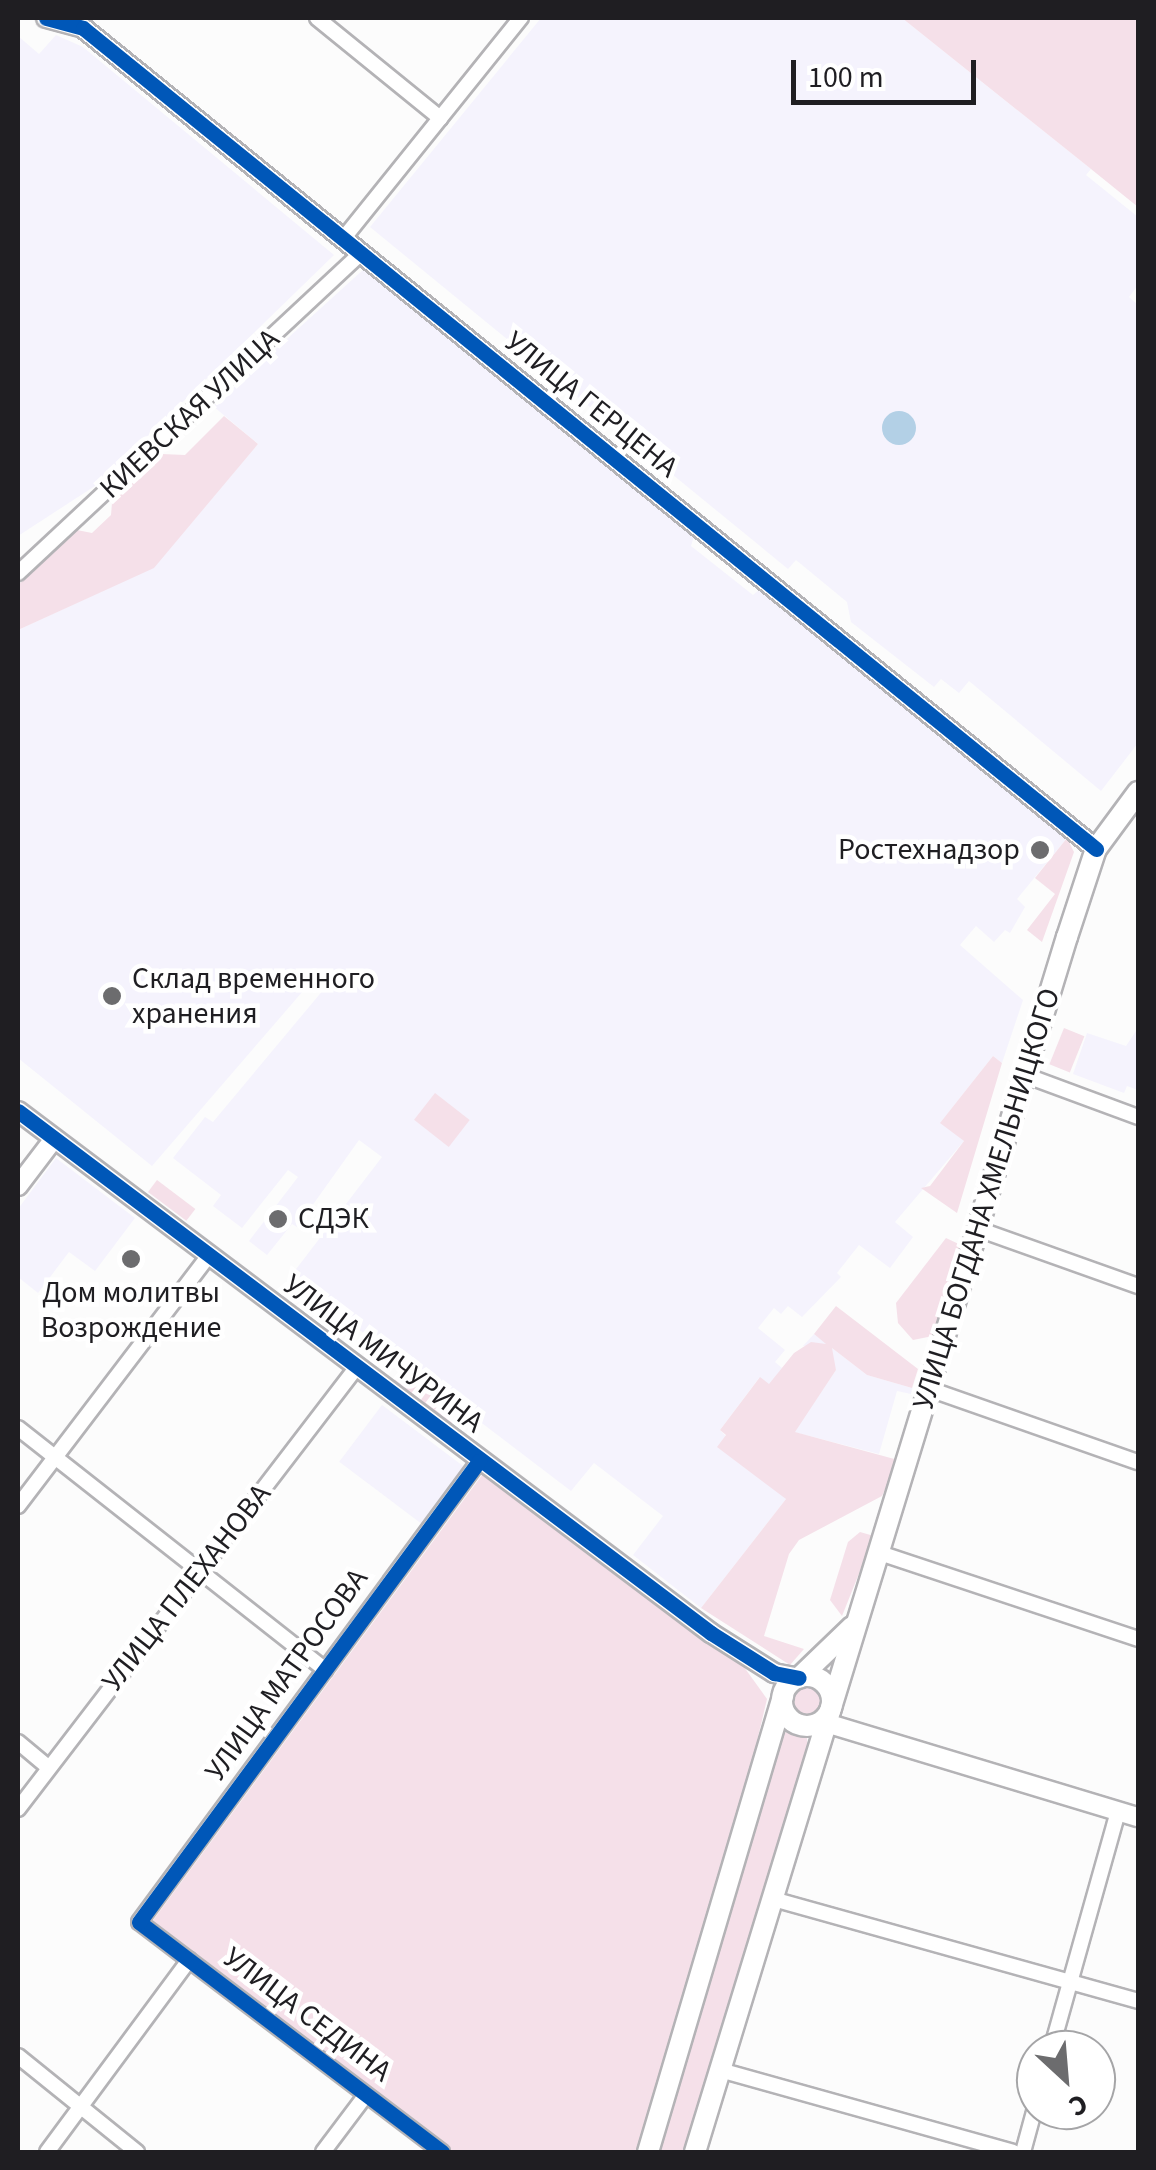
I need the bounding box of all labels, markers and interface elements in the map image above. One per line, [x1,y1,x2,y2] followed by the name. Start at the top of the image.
[796,40,981,102] scale bar
[808,56,884,99] text: 100 m
[93,322,287,506] street label: КИЕВСКАЯ УЛИЦА
[497,324,685,486] street label: УЛИЦА ГЕРЦЕНА
[838,832,1020,868] place label: Ростехнадзор
[1029,839,1051,861] marker: Ростехнадзор
[132,961,375,1032] place label: Склад временного хранения
[906,984,1068,1414] street label: УЛИЦА БОГДАНА ХМЕЛЬНИЦКОГО
[101,985,123,1007] marker: Склад временного хранения
[298,1201,369,1237] place label: СДЭК
[267,1208,289,1230] marker: СДЭК
[120,1248,142,1270] marker: Дом молитвы Возрождение
[276,1267,490,1441] street label: УЛИЦА МИЧУРИНА
[41,1275,221,1346] place label: Дом молитвы Возрождение
[95,1477,279,1699] street label: УЛИЦА ПЛЕХАНОВА
[198,1562,376,1788] street label: УЛИЦА МАТРОСОВА
[216,1940,398,2090] street label: УЛИЦА СЕДИНА
[1016,2030,1116,2130] north arrow
[1062,2084,1094,2127] text: С

